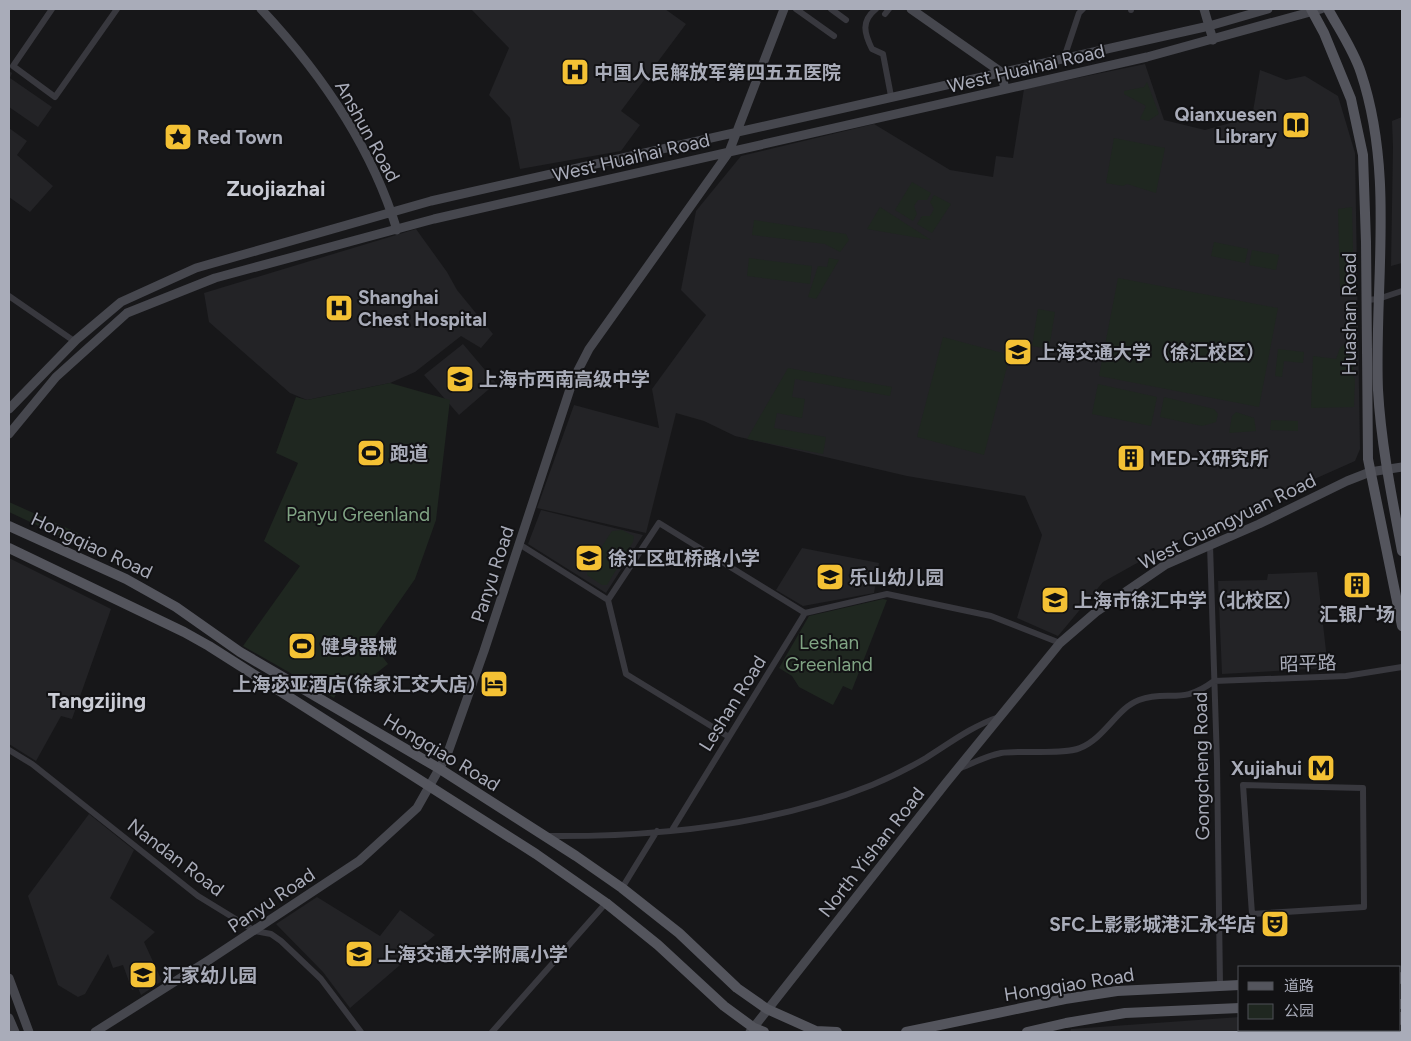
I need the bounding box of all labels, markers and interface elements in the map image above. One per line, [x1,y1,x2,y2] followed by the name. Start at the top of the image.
[945,39,1107,98] street label: West Huaihai Road
[560,57,590,87] hospital icon: 中国人民解放军第四五五医院
[594,61,841,84] place label: 中国人民解放军第四五五医院
[330,76,405,186] street label: Anshun Road
[1174,103,1277,148] place label: Qianxuesen Library
[1281,110,1311,140] library icon: Qianxuesen Library
[163,122,193,152] place icon: Red Town
[197,126,283,149] place label: Red Town
[550,128,712,187] street label: West Huaihai Road
[227,176,325,201] district label: Zuojiazhai
[1338,253,1361,375] street label: Huashan Road
[358,286,487,331] place label: Shanghai Chest Hospital
[324,293,354,323] hospital icon: Shanghai Chest Hospital
[1003,337,1033,367] school or university icon: 上海交通大学（徐汇校区）
[1037,341,1265,364] place label: 上海交通大学（徐汇校区）
[445,364,475,394] school or university icon: 上海市西南高级中学
[479,368,650,391] place label: 上海市西南高级中学
[356,438,386,468] sports icon: 跑道
[390,442,428,465] place label: 跑道
[1116,443,1146,473] building icon: MED-X研究所
[1150,447,1268,470] place label: MED-X研究所
[1135,469,1320,574] street label: West Guangyuan Road
[286,503,430,526] park label: Panyu Greenland
[27,507,156,584] street label: Hongqiao Road
[466,523,519,625] street label: Panyu Road
[574,543,604,573] school or university icon: 徐汇区虹桥路小学
[608,547,760,570] place label: 徐汇区虹桥路小学
[815,562,845,592] school or university icon: 乐山幼儿园
[849,566,944,589] place label: 乐山幼儿园
[1342,570,1372,600] building icon: 汇银广场
[1040,585,1070,615] school or university icon: 上海市徐汇中学（北校区）
[1074,589,1302,612] place label: 上海市徐汇中学（北校区）
[1319,603,1395,626] place label: 汇银广场
[287,631,317,661] sports icon: 健身器械
[785,631,873,676] park label: Leshan Greenland
[321,635,397,658] place label: 健身器械
[694,651,771,755] street label: Leshan Road
[1279,651,1337,676] street label: 昭平路
[479,669,509,699] hotel icon: 上海宓亚酒店(徐家汇交大店)
[232,673,475,696] place label: 上海宓亚酒店(徐家汇交大店)
[48,688,146,713] district label: Tangzijing
[1189,691,1214,841] street label: Gongcheng Road
[379,709,504,796] street label: Hongqiao Road
[1306,753,1336,783] metro station icon: Xujiahui
[1231,757,1302,780] place label: Xujiahui
[813,783,929,922] street label: North Yishan Road
[123,814,228,901] street label: Nandan Road
[223,863,319,938] street label: Panyu Road
[1260,909,1290,939] theatre icon: SFC上影影城港汇永华店
[1049,913,1256,936] place label: SFC上影影城港汇永华店
[344,939,374,969] school or university icon: 上海交通大学附属小学
[378,943,568,966] place label: 上海交通大学附属小学
[128,960,158,990] school or university icon: 汇家幼儿园
[1002,963,1136,1006] street label: Hongqiao Road
[162,964,257,987] place label: 汇家幼儿园
[1238,966,1401,1031] legend
[1284,977,1314,995] text: 道路
[1284,1002,1314,1020] text: 公园

